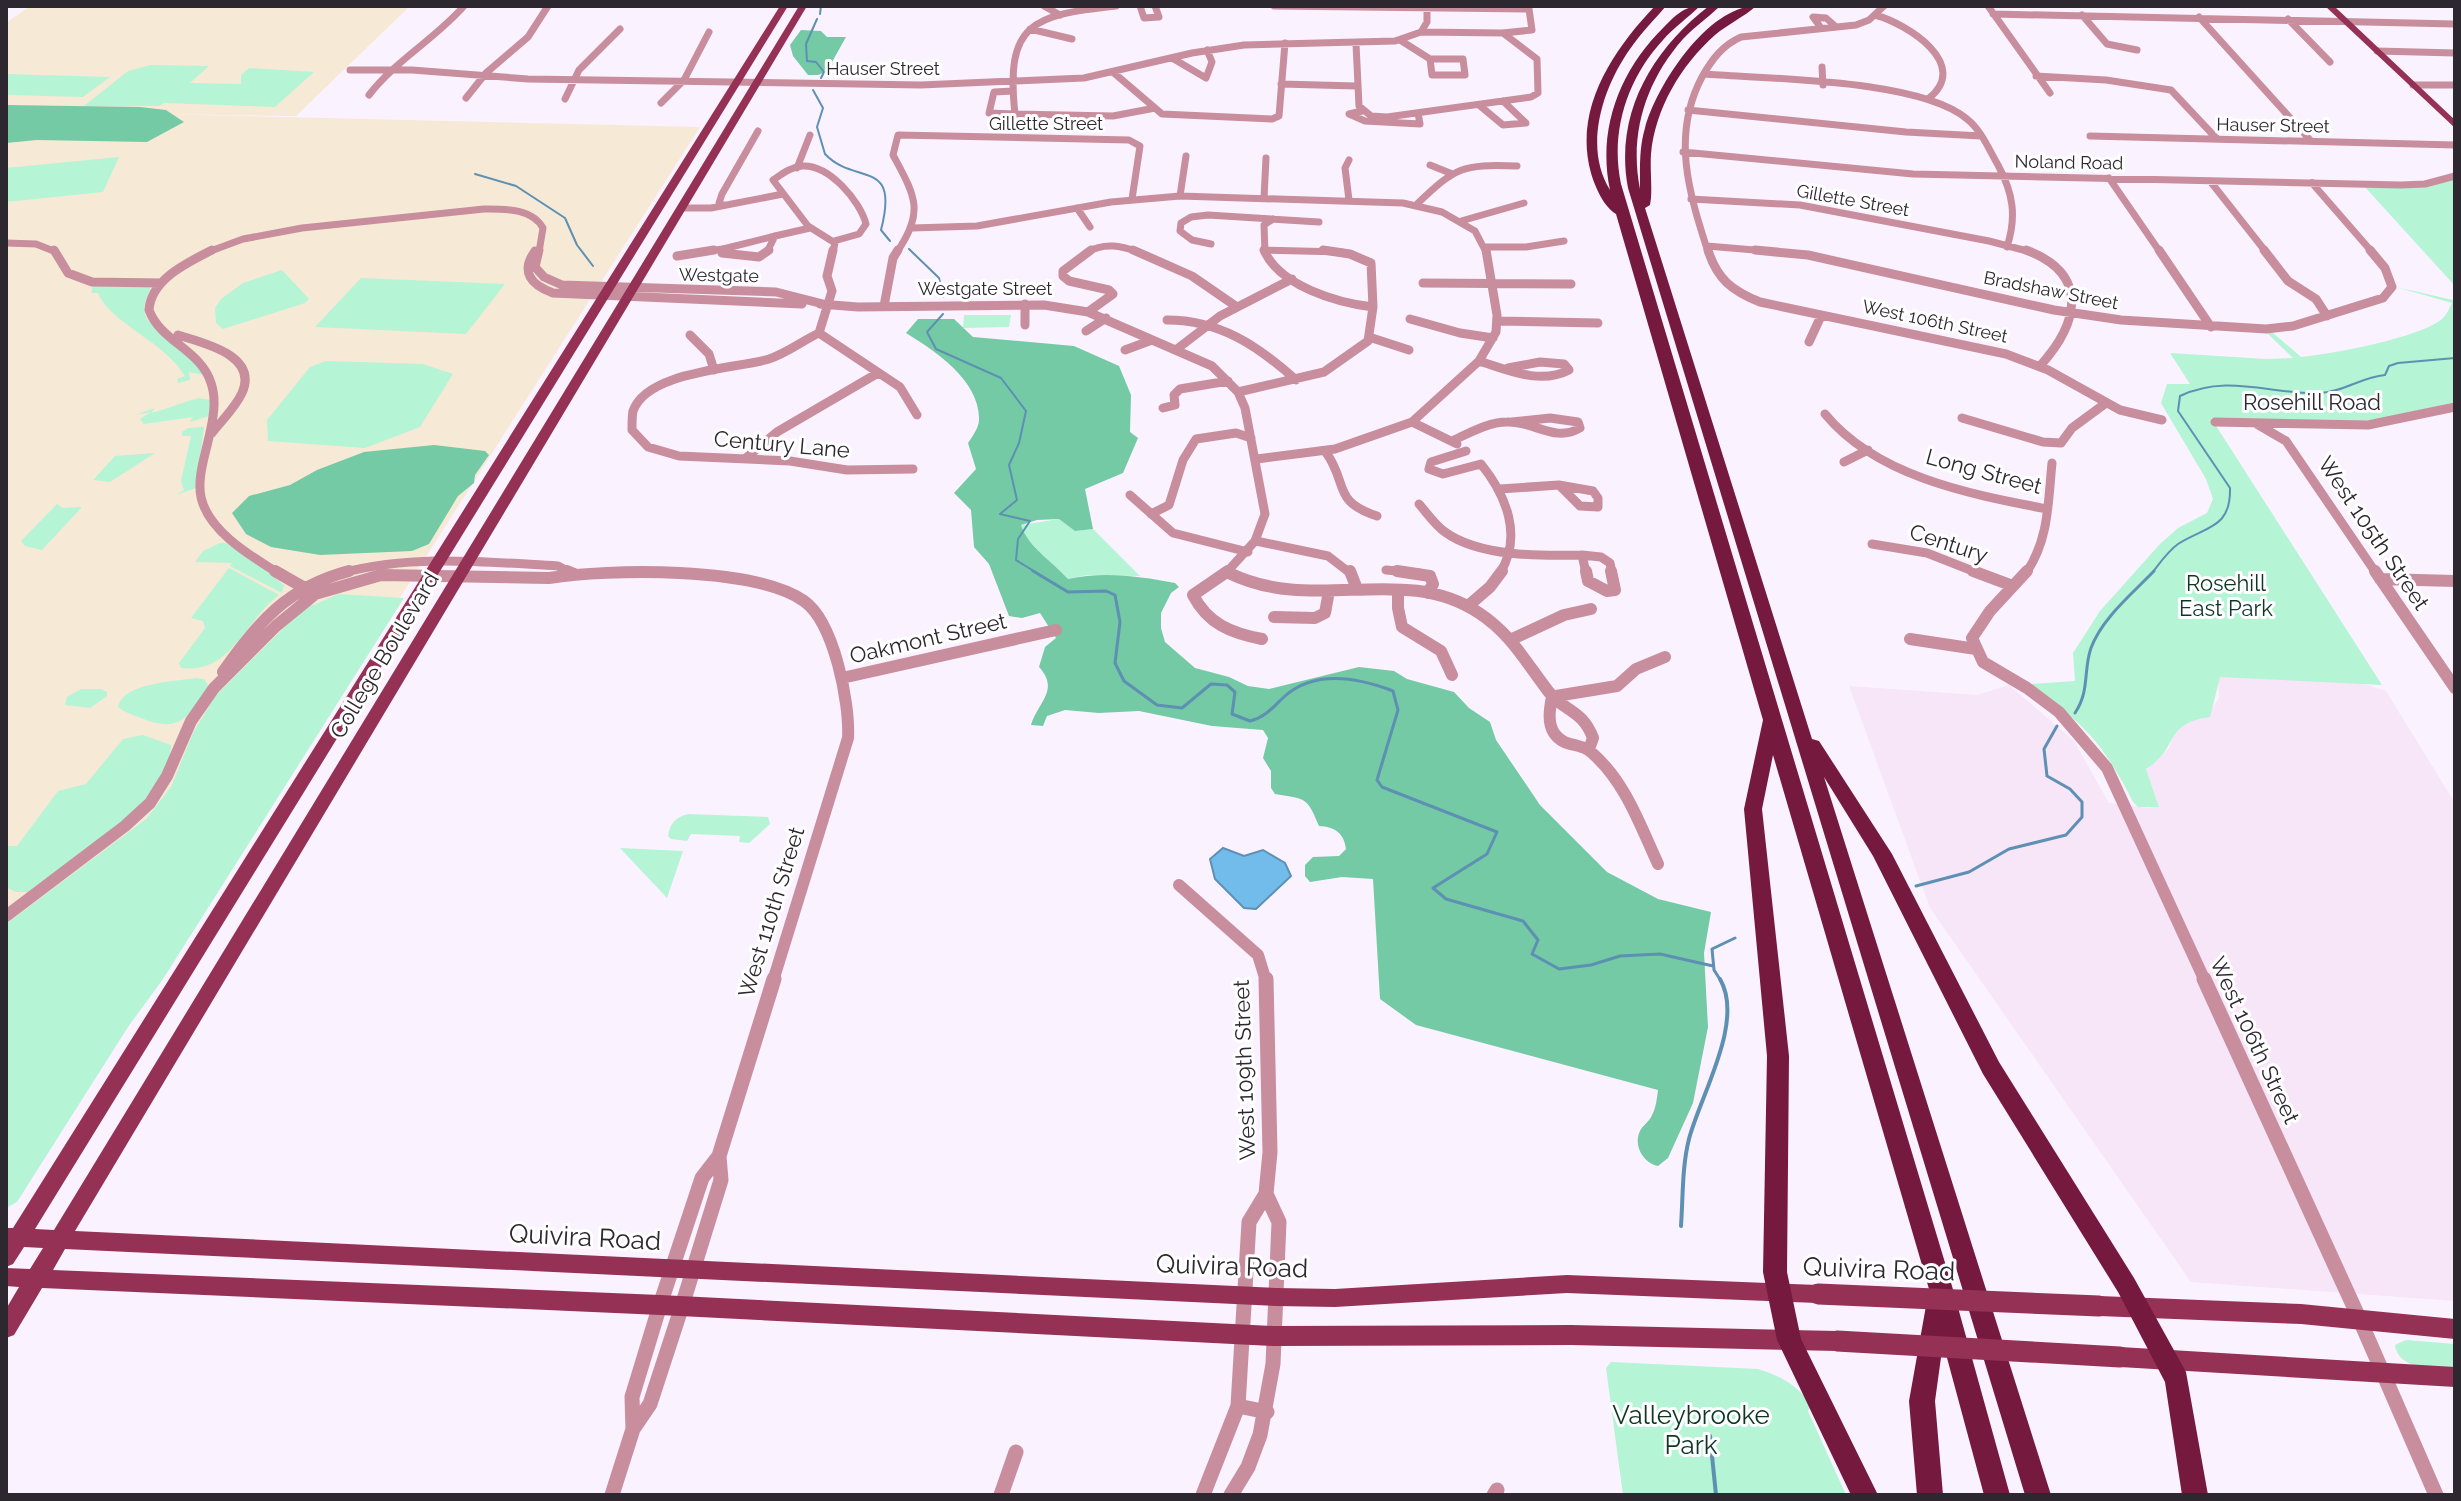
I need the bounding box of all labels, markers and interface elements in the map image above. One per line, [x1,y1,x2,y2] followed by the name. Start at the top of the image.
[826,58,940,79] street label: Hauser Street
[989,113,1103,134] street label: Gillette Street
[2216,114,2330,136] street label: Hauser Street
[2015,151,2123,173] street label: Noland Road
[1795,180,1911,220] street label: Gillette Street
[679,264,760,286] street label: Westgate
[1982,267,2120,313] street label: Bradshaw Street
[918,278,1052,299] street label: Westgate Street
[1860,295,2010,347] street label: West 106th Street
[2243,389,2381,415] street label: Rosehill Road
[713,425,851,463] street label: Century Lane
[1923,443,2045,499] street label: Long Street
[2313,451,2435,615] street label: West 105th Street
[1907,518,1992,568] street label: Century
[324,567,444,743] street label: College Boulevard
[2179,570,2273,621] park label: Rosehill East Park
[847,607,1010,669] street label: Oakmont Street
[733,823,810,1001] street label: West 110th Street
[2205,952,2305,1128] street label: West 106th Street
[1228,979,1260,1161] street label: West 109th Street
[508,1218,662,1256] street label: Quivira Road
[1155,1248,1309,1284] street label: Quivira Road
[1802,1251,1956,1287] street label: Quivira Road
[1612,1400,1770,1460] park label: Valleybrooke Park

